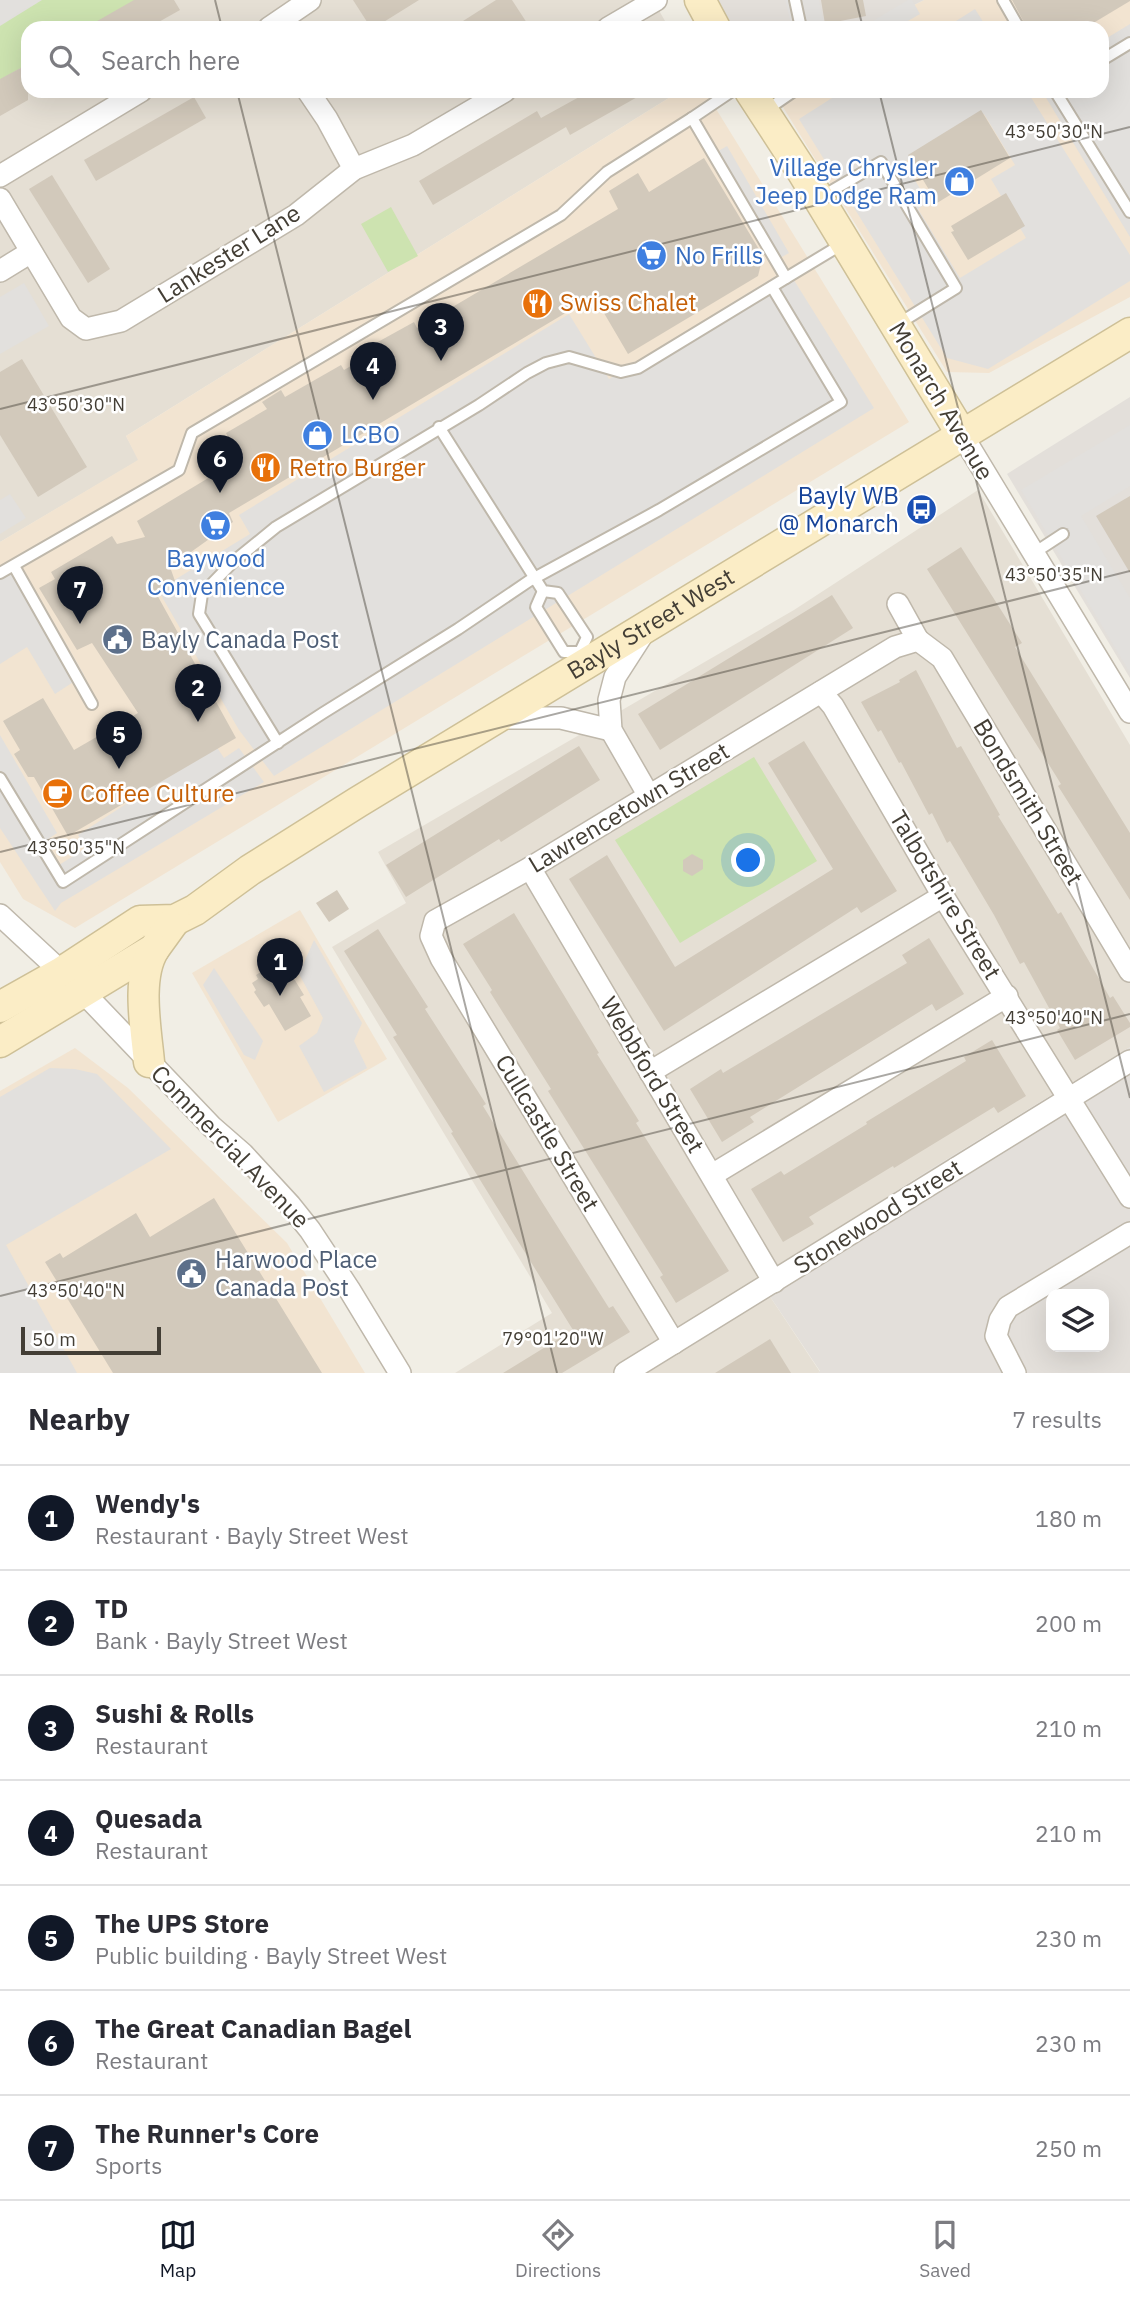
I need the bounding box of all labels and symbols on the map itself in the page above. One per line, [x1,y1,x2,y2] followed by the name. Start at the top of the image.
[1005,120,1103,143] text: 43°50'30"N
[755,151,937,211] place label: Village Chrysler Jeep Dodge Ram
[943,165,977,199] shop icon: Village Chrysler Jeep Dodge Ram
[151,196,306,310] street label: Lankester Lane
[635,239,669,273] supermarket icon: No Frills
[675,239,763,271] place label: No Frills
[520,286,554,320] restaurant icon: Swiss Chalet
[560,286,697,318] place label: Swiss Chalet
[418,303,464,361] pin: 3
[882,315,1002,486] street label: Monarch Avenue
[350,342,396,400] pin: 4
[27,393,125,416] text: 43°50'30"N
[301,418,335,452] shop icon: LCBO
[341,418,400,450] place label: LCBO
[197,435,243,493] pin: 6
[249,451,283,485] restaurant icon: Retro Burger
[289,451,426,483] place label: Retro Burger
[778,479,899,539] place label: Bayly WB @ Monarch
[905,493,939,527] bus stop icon: Bayly WB @ Monarch
[199,508,233,542] supermarket icon: Baywood Convenience
[147,542,285,602] place label: Baywood Convenience
[561,560,740,686] street label: Bayly Street West
[1005,563,1103,586] text: 43°50'35"N
[57,566,103,624] pin: 7
[101,623,135,657] public building icon: Bayly Canada Post
[141,623,339,655] place label: Bayly Canada Post
[175,664,221,722] pin: 2
[96,711,142,769] pin: 5
[967,712,1091,891] street label: Bondsmith Street
[522,734,735,880] street label: Lawrencetown Street
[40,777,74,811] cafe icon: Coffee Culture
[80,777,235,809] place label: Coffee Culture
[883,804,1009,985] street label: Talbotshire Street
[27,836,125,859] text: 43°50'35"N
[731,843,765,877] your location
[257,938,303,996] pin: 1
[594,990,712,1159] street label: Webbford Street
[1005,1006,1103,1029] text: 43°50'40"N
[488,1048,607,1217] street label: Cullcastle Street
[144,1058,317,1235] street label: Commercial Avenue
[787,1151,968,1281] street label: Stonewood Street
[215,1243,377,1303] place label: Harwood Place Canada Post
[175,1257,209,1291] public building icon: Harwood Place Canada Post
[27,1279,125,1302] text: 43°50'40"N
[21,1324,161,1356] scale bar
[502,1327,604,1350] text: 79°01'20"W

